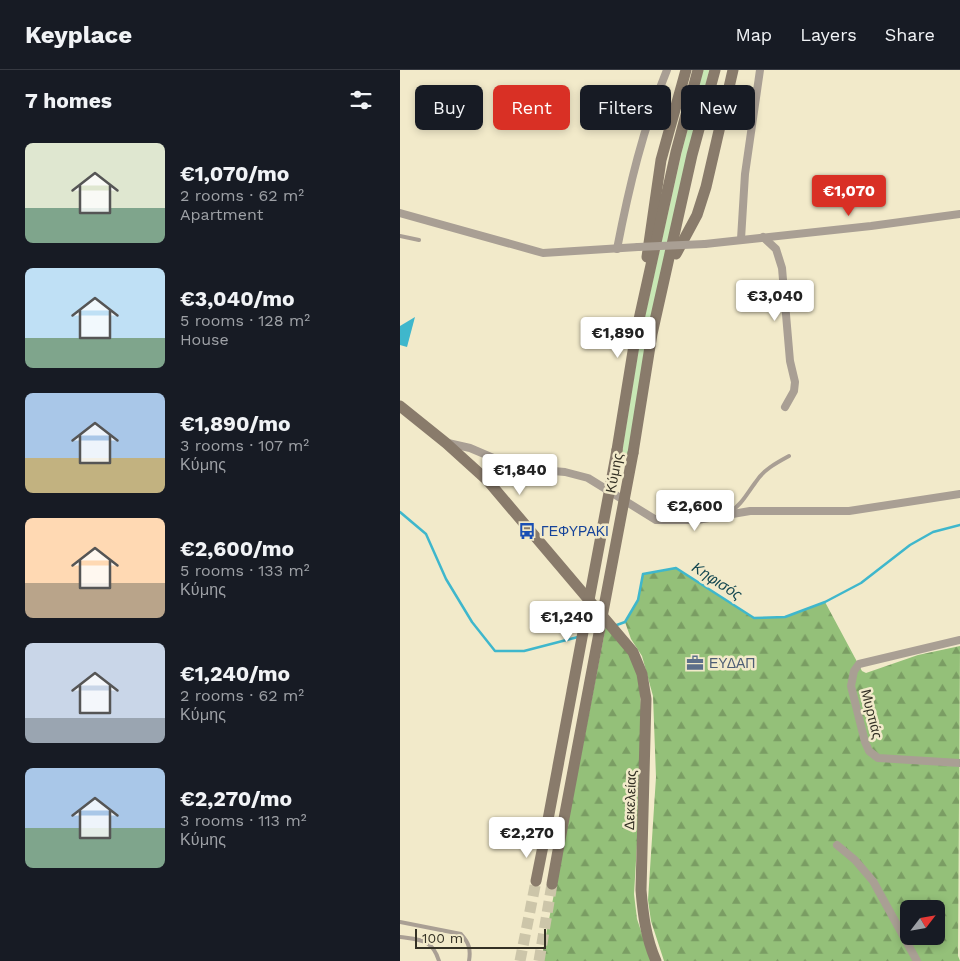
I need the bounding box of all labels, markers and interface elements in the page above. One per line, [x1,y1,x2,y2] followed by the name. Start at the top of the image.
[25,21,132,49] text: Keyplace
[735,24,772,45] text: Map
[800,24,857,45] text: Layers
[885,24,935,45] text: Share
[415,85,483,130] chip: Buy
[493,85,570,130] chip: Rent
[580,85,671,130] chip: Filters
[681,85,755,130] chip: New
[347,86,375,114] icon: filters
[25,88,112,113] text: 7 homes
[180,161,289,186] text: €1,070/mo
[65,163,125,223] icon: home
[808,174,890,217] pin: €1,070
[823,181,875,200] text: €1,070
[180,186,304,205] text: 2 rooms · 62 m²
[180,205,263,224] text: Apartment
[734,280,816,322] pin: €3,040
[180,286,295,311] text: €3,040/mo
[747,286,803,305] text: €3,040
[65,288,125,348] icon: home
[180,311,310,330] text: 5 rooms · 128 m²
[577,316,659,359] pin: €1,890
[592,323,644,342] text: €1,890
[180,330,229,349] text: House
[180,411,290,436] text: €1,890/mo
[65,413,125,473] icon: home
[180,436,309,455] text: 3 rooms · 107 m²
[602,451,626,494] street label: Κύμης
[479,454,561,496] pin: €1,840
[180,455,226,474] text: Κύμης
[493,460,547,479] text: €1,840
[654,490,736,532] pin: €2,600
[667,496,723,515] text: €2,600
[517,521,537,541] bus stop icon: ΓΕΦΥΡΑΚΙ
[541,523,609,539] place label: ΓΕΦΥΡΑΚΙ
[180,536,294,561] text: €2,600/mo
[65,538,125,598] icon: home
[689,558,746,604] water label: Κηφισός
[180,561,310,580] text: 5 rooms · 133 m²
[180,580,226,599] text: Κύμης
[526,600,608,643] pin: €1,240
[541,607,593,626] text: €1,240
[685,653,705,673] office icon: ΕΥΔΑΠ
[709,655,755,671] place label: ΕΥΔΑΠ
[180,661,290,686] text: €1,240/mo
[65,663,125,723] icon: home
[180,686,304,705] text: 2 rooms · 62 m²
[858,688,886,741] street label: Μυρτιάς
[180,705,226,724] text: Κύμης
[621,769,639,830] street label: Δεκελείας
[180,786,292,811] text: €2,270/mo
[65,788,125,848] icon: home
[180,811,307,830] text: 3 rooms · 113 m²
[486,816,568,859] pin: €2,270
[500,823,554,842] text: €2,270
[180,830,226,849] text: Κύμης
[900,900,945,945] north arrow
[900,900,945,945] map controls
[415,926,546,949] scale bar
[422,930,463,946] text: 100 m

